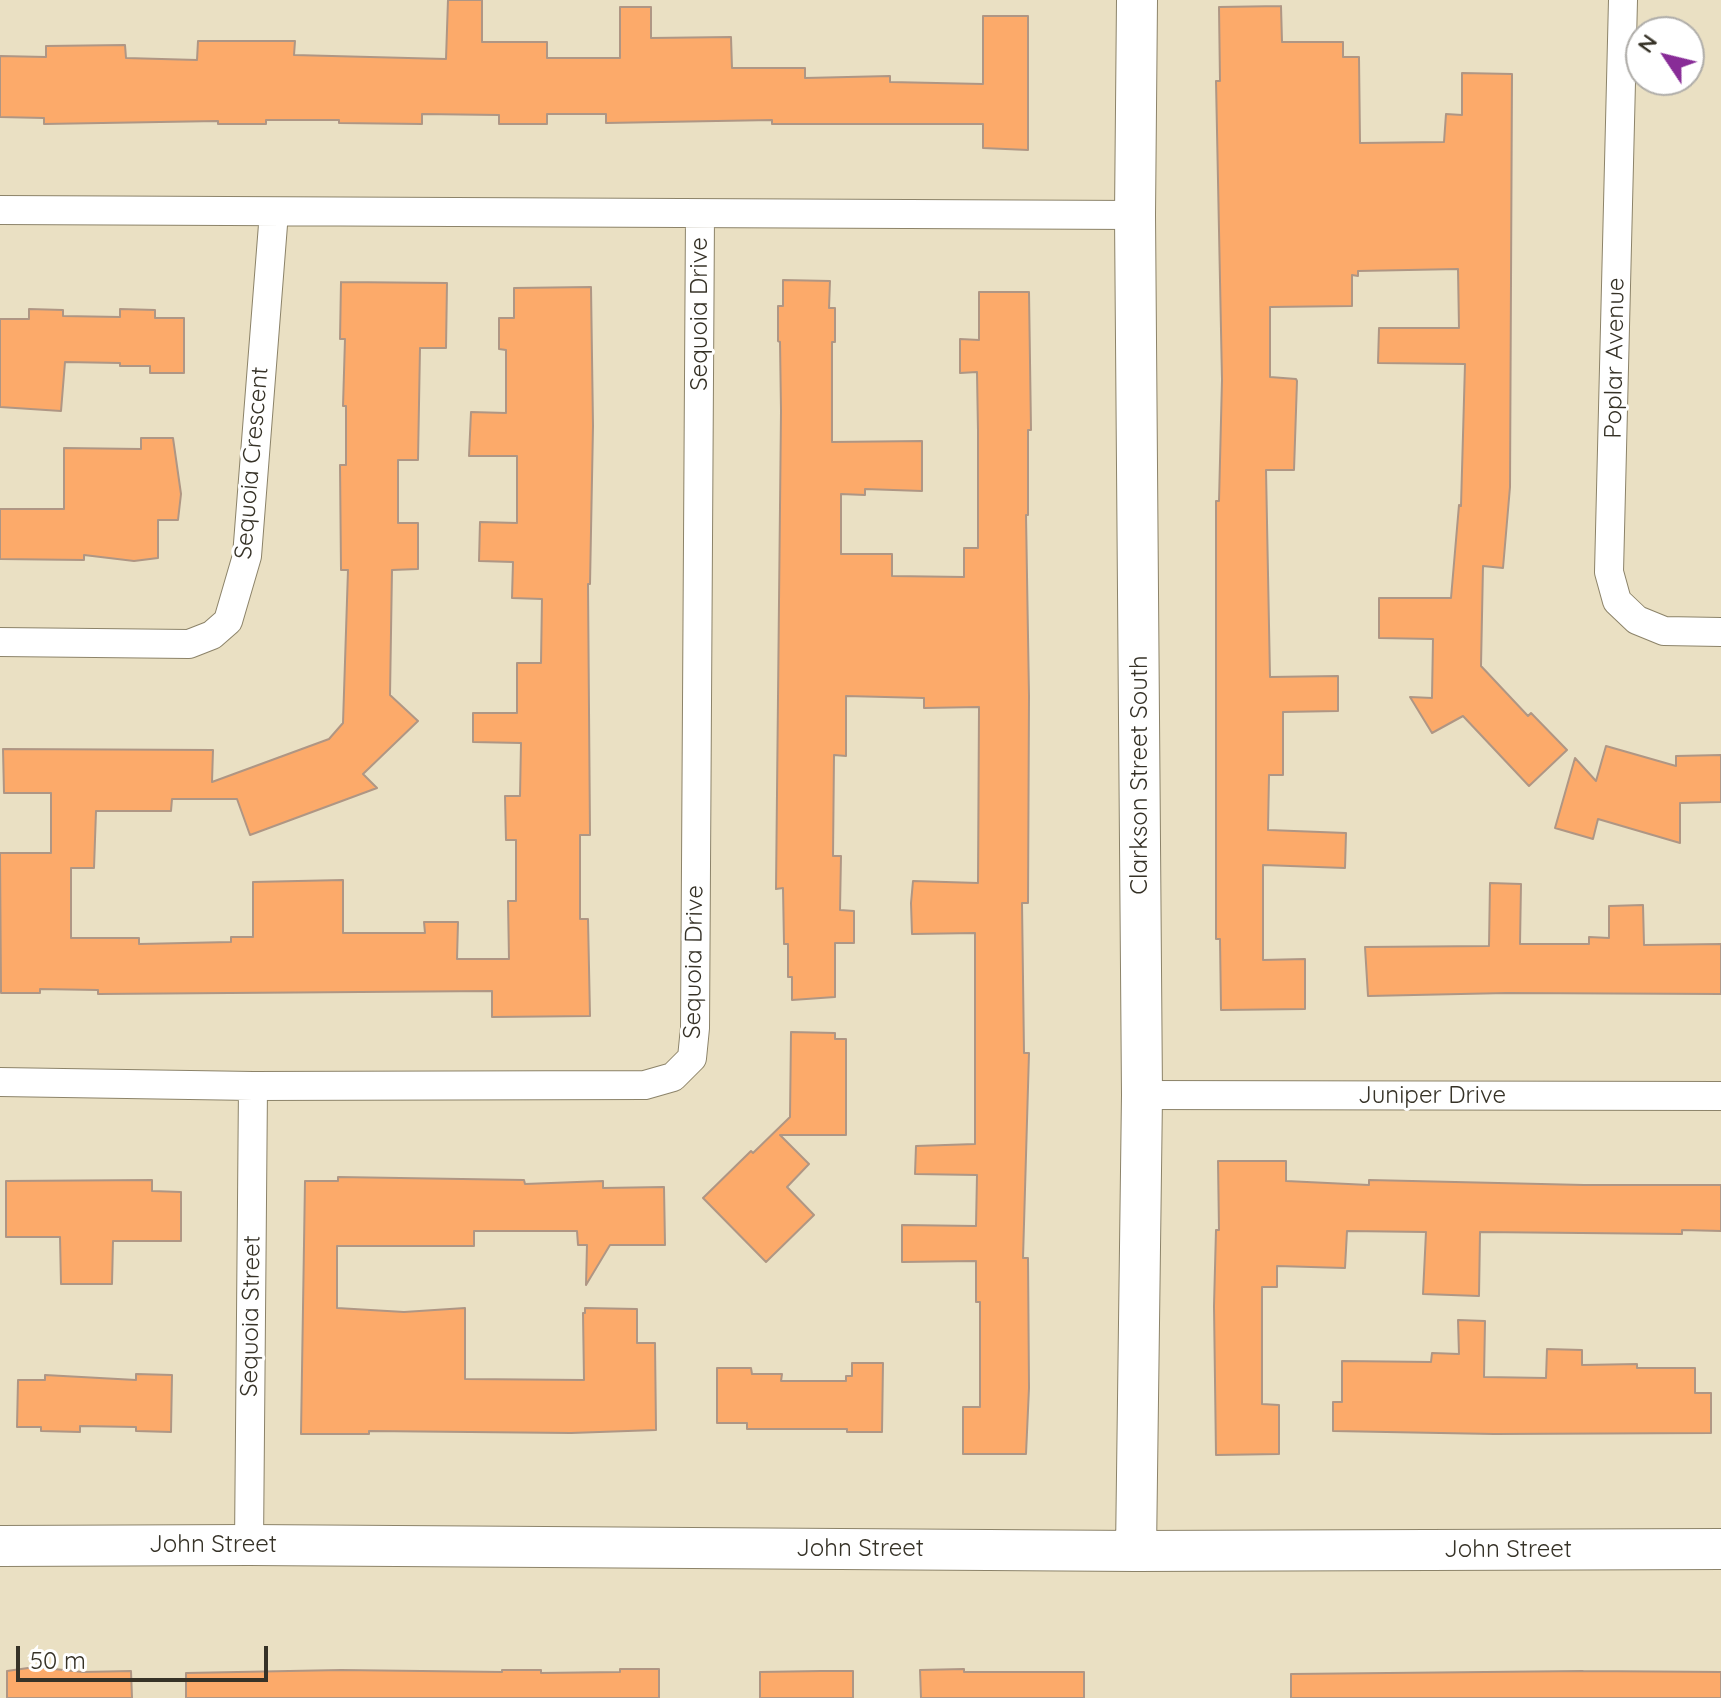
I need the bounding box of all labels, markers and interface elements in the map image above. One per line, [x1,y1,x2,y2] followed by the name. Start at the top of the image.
[1625,16,1705,96] north arrow
[1631,29,1663,58] text: N
[686,237,714,391] street label: Sequoia Drive
[1599,277,1631,439] street label: Poplar Avenue
[229,366,275,560] street label: Sequoia Crescent
[1126,655,1154,895] street label: Clarkson Street South
[678,885,710,1039] street label: Sequoia Drive
[1358,1082,1506,1110] street label: Juniper Drive
[235,1235,267,1397] street label: Sequoia Street
[149,1531,277,1559] street label: John Street
[796,1535,924,1563] street label: John Street
[1444,1536,1572,1564] street label: John Street
[20,1630,272,1680] scale bar
[30,1645,86,1675] text: 50 m

